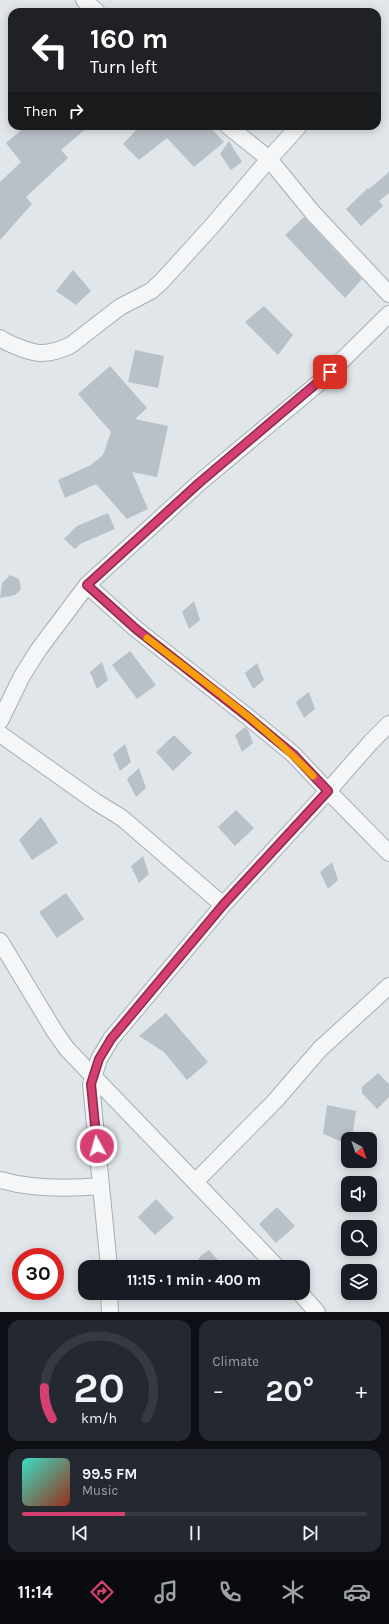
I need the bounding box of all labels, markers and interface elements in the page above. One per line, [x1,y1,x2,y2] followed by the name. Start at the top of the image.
[90,22,168,55] text: 160 m
[24,24,76,76] icon: left
[90,56,158,78] text: Turn left
[65,100,87,122] icon: right
[24,102,57,120] text: Then
[313,355,347,389] pin
[319,361,341,383] icon: arrive
[76,1125,118,1167] position arrow
[341,1132,377,1168] north arrow
[341,1132,377,1300] map controls
[341,1176,377,1212] button: sound
[341,1220,377,1256] button: search
[12,1248,64,1300] speed limit sign: 30
[341,1264,377,1300] button: layers
[127,1271,261,1289] text: 11:15 · 1 min · 400 m
[213,1354,259,1369] text: Climate
[74,1363,125,1411] text: 20
[265,1373,314,1409] text: 20°
[213,1378,224,1404] text: −
[355,1378,367,1404] text: +
[81,1409,117,1426] text: km/h
[82,1465,137,1483] text: 99.5 FM
[82,1483,118,1498] text: Music
[69,1522,91,1544] icon: previous
[184,1522,206,1544] icon: pause
[299,1522,321,1544] icon: next
[88,1578,116,1606] icon: directions
[152,1578,180,1606] icon: music
[216,1578,244,1606] icon: phone
[279,1578,307,1606] icon: climate
[343,1578,371,1606] icon: car
[18,1581,53,1603] text: 11:14

